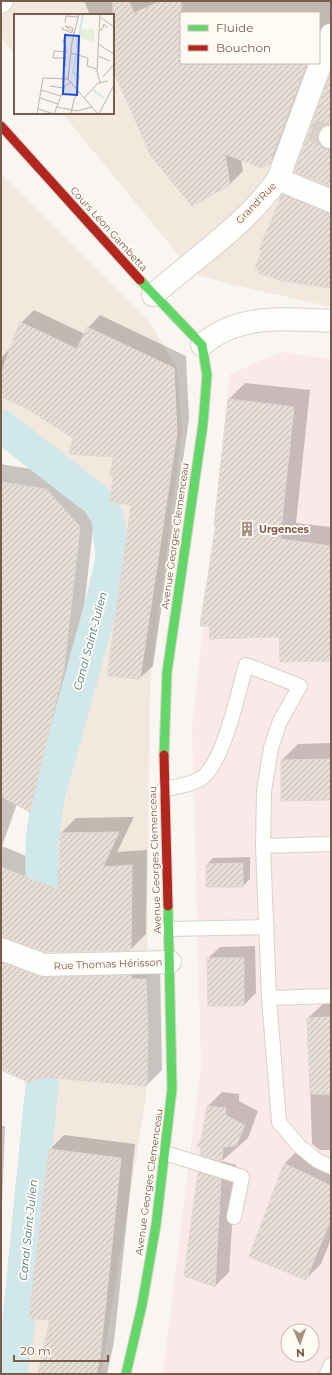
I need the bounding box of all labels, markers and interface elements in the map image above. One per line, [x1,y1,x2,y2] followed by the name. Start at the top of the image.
[180,12,320,64] legend
[14,14,114,114] inset map
[216,20,254,35] text: Fluide
[216,40,271,55] text: Bouchon
[233,179,279,227] street label: Grand'Rue
[68,184,150,274] street label: Cours Léon Gambetta
[158,462,192,610] street label: Avenue Georges Clemenceau
[238,520,256,538] building icon: Urgences
[259,523,310,536] place label: Urgences
[70,590,110,692] water label: Canal Saint-Julien
[146,786,164,934] street label: Avenue Georges Clemenceau
[53,956,163,972] street label: Rue Thomas Hérisson
[132,1108,166,1256] street label: Avenue Georges Clemenceau
[16,1179,40,1281] water label: Canal Saint-Julien
[280,1323,320,1363] north arrow
[14,1337,108,1363] scale bar
[20,1343,51,1358] text: 20 m
[296,1346,305,1360] text: N

